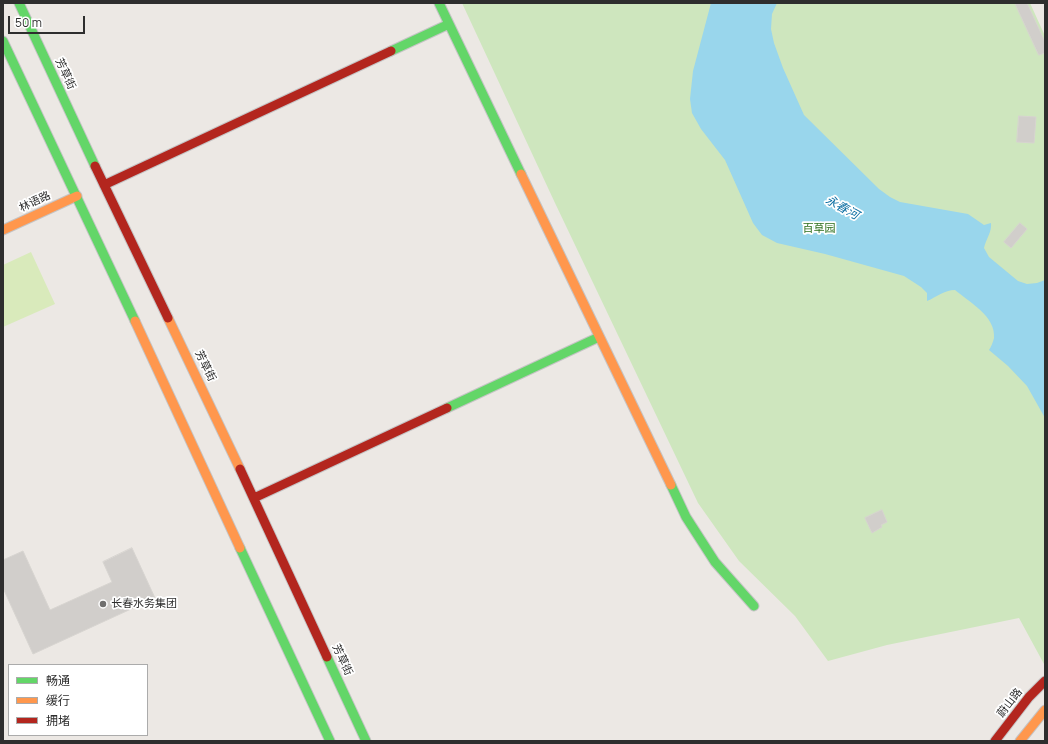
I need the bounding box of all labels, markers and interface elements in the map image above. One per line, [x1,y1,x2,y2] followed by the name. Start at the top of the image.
[10,8,87,34] scale bar
[15,14,42,31] text: 50 m
[52,56,78,92] street label: 芳草街
[17,189,53,215] street label: 林语路
[823,193,861,223] water label: 永春河
[803,222,835,236] park label: 百草园
[192,348,218,384] street label: 芳草街
[111,597,177,611] place label: 长春水务集团
[98,599,108,609] marker: 长春水务集团
[329,642,355,678] street label: 芳草街
[8,664,148,736] legend
[46,672,70,689] text: 畅通
[995,686,1025,720] street label: 蔚山路
[46,692,70,709] text: 缓行
[46,712,70,729] text: 拥堵

